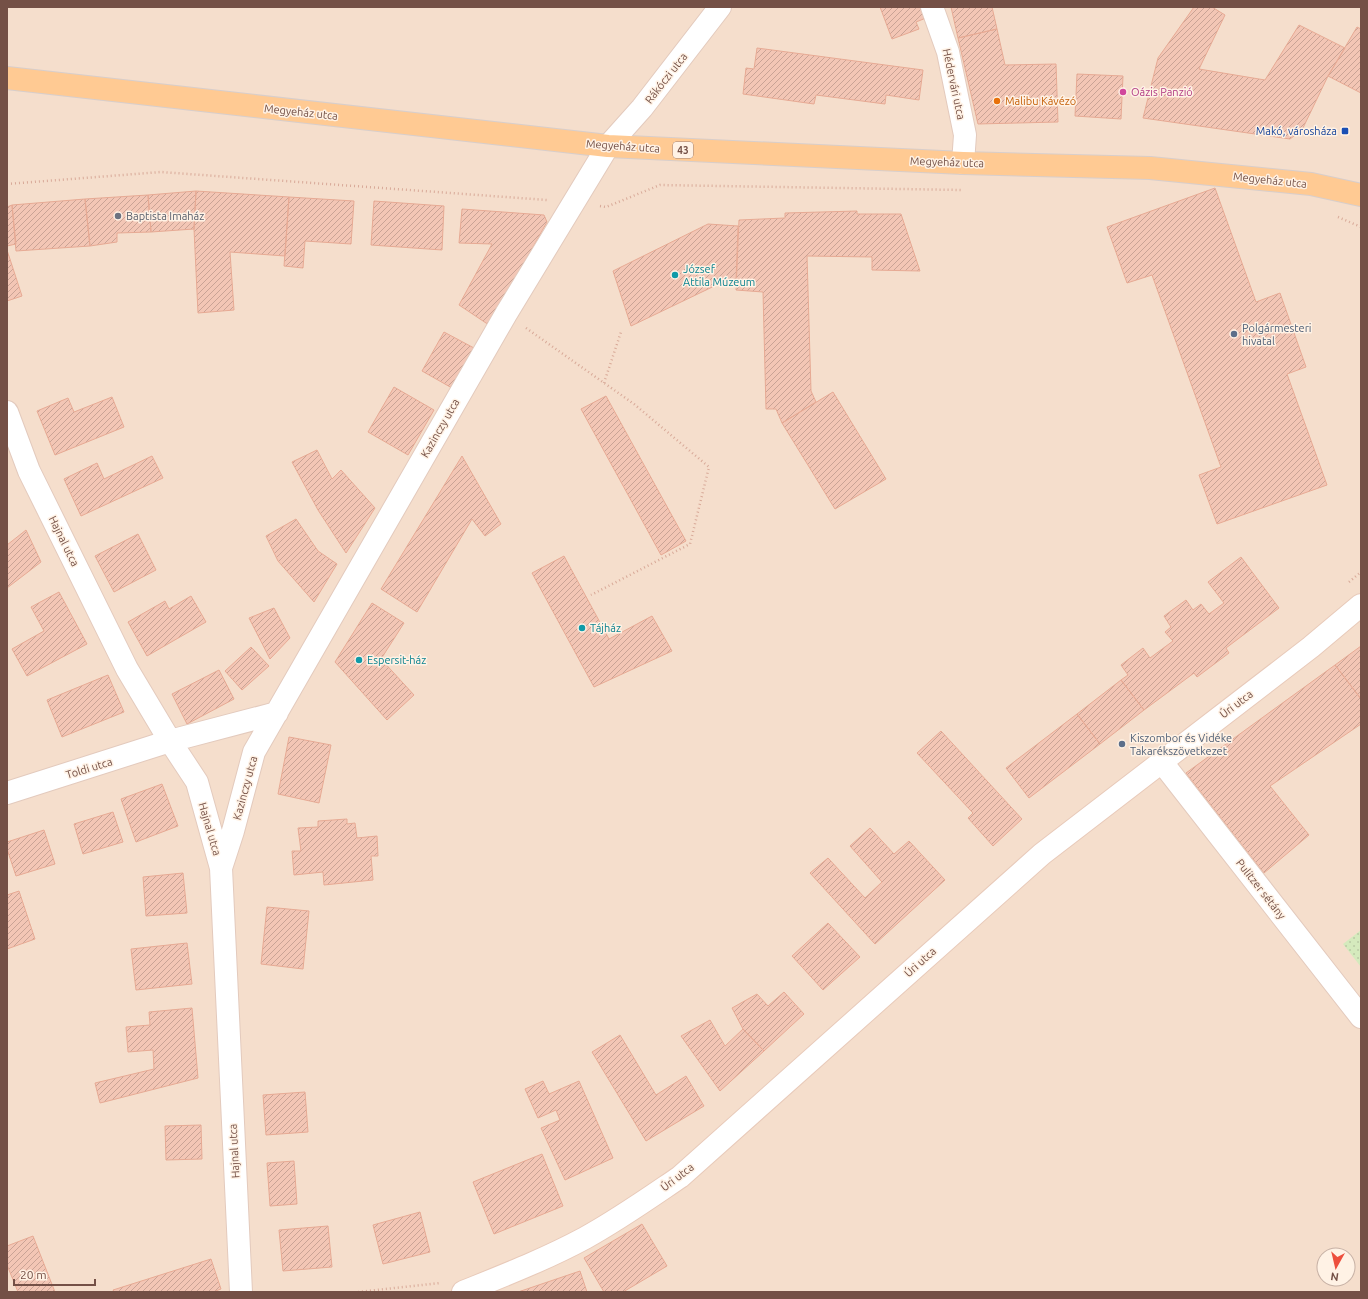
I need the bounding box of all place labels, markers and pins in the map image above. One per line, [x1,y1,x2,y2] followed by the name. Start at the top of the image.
[1131,86,1193,98] place label: Oázis Panzió
[1118,87,1128,97] marker: Oázis Panzió
[1005,95,1076,107] place label: Malibu Kávézó
[992,96,1002,106] marker: Malibu Kávézó
[1256,125,1337,137] place label: Makó, városháza
[1340,126,1350,136] marker: Makó, városháza
[126,210,204,222] place label: Baptista Imaház
[113,211,123,221] marker: Baptista Imaház
[683,263,755,288] place label: József Attila Múzeum
[670,270,680,280] marker: József Attila Múzeum
[1242,322,1311,347] place label: Polgármesteri hivatal
[1229,329,1239,339] marker: Polgármesteri hivatal
[590,622,621,634] place label: Tájház
[577,623,587,633] marker: Tájház
[367,654,426,666] place label: Espersit-ház
[354,655,364,665] marker: Espersit-ház
[1130,732,1232,757] place label: Kiszombor és Vidéke Takarékszövetkezet
[1117,739,1127,749] marker: Kiszombor és Vidéke Takarékszövetkezet

